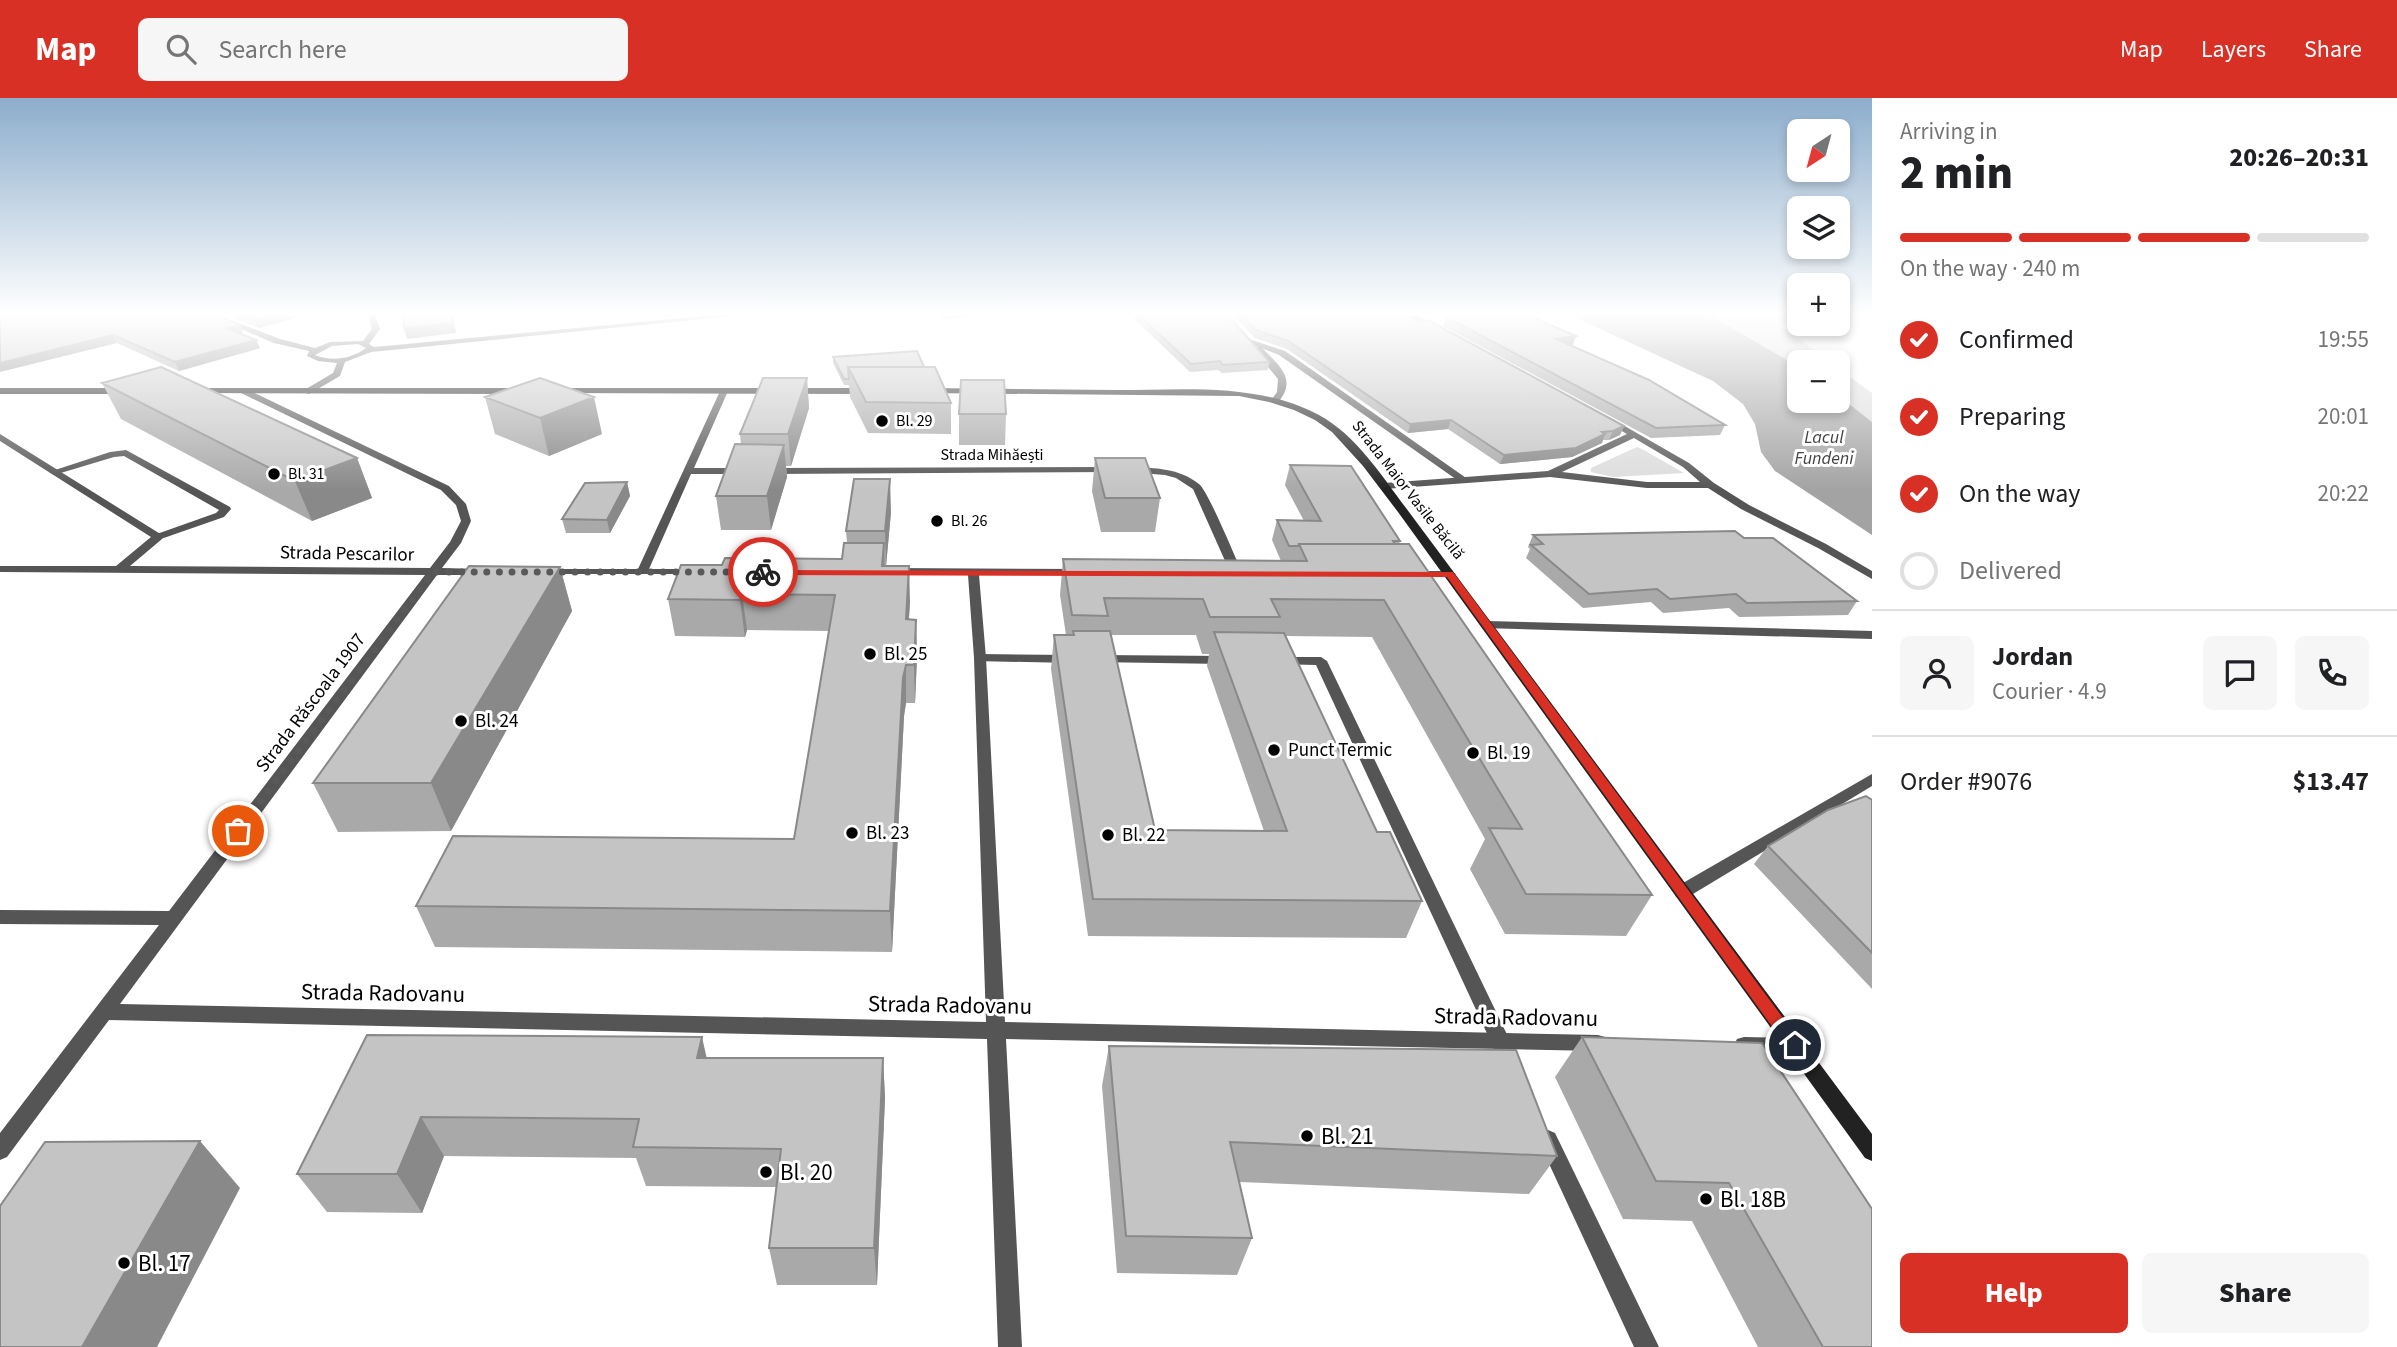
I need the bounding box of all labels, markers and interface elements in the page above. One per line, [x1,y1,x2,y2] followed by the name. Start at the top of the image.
[138,18,628,81] search box
[35,26,96,73] text: Map
[162,30,200,68] icon: search
[218,31,347,68] text: Search here
[2120,32,2163,67] text: Map
[2201,32,2266,67] text: Layers
[2304,32,2362,67] text: Share
[1900,115,1998,148] text: Arriving in
[1787,119,1850,182] north arrow
[1787,119,1850,413] map controls
[2229,139,2369,176] text: 20:26–20:31
[1900,141,2013,206] text: 2 min
[1787,196,1850,259] button: layers
[1900,252,2080,285] text: On the way · 240 m
[1787,273,1850,336] button: +
[1900,321,1938,359] icon: check
[1959,321,2074,358] text: Confirmed
[2318,323,2369,356] text: 19:55
[1787,350,1850,413] button: −
[1900,398,1938,436] icon: check
[1959,398,2065,435] text: Preparing
[2318,400,2369,433] text: 20:01
[896,410,933,432] place label: Bl. 29
[874,413,890,429] marker: Bl. 29
[1347,416,1469,564] street label: Strada Maior Vasile Băcilă
[1794,425,1854,471] water label: Lacul Fundeni
[941,444,1043,466] street label: Strada Mihăești
[288,463,325,485] place label: Bl. 31
[266,466,282,482] marker: Bl. 31
[1900,475,1938,513] icon: check
[1959,475,2080,512] text: On the way
[2318,477,2369,510] text: 20:22
[951,510,988,532] place label: Bl. 26
[929,513,945,529] marker: Bl. 26
[728,537,798,607] courier
[280,539,415,569] street label: Strada Pescarilor
[1959,552,2062,589] text: Delivered
[744,553,782,591] icon: bike
[250,628,372,778] street label: Strada Răscoala 1907
[1900,636,1974,710] button: person
[2203,636,2277,710] button: chat
[2295,636,2369,710] button: phone
[1992,638,2073,675] text: Jordan
[884,641,927,668] place label: Bl. 25
[862,646,878,662] marker: Bl. 25
[1992,675,2107,708] text: Courier · 4.9
[475,708,518,735] place label: Bl. 24
[453,713,469,729] marker: Bl. 24
[1288,737,1393,764] place label: Punct Termic
[1487,740,1530,767] place label: Bl. 19
[1266,742,1282,758] marker: Punct Termic
[1465,745,1481,761] marker: Bl. 19
[1900,763,2032,800] text: Order #9076
[2293,763,2369,800] text: $13.47
[208,801,268,861] pin
[219,812,257,850] icon: bag
[866,820,909,847] place label: Bl. 23
[1122,822,1165,849] place label: Bl. 22
[844,825,860,841] marker: Bl. 23
[1100,827,1116,843] marker: Bl. 22
[301,975,465,1011] street label: Strada Radovanu
[868,987,1032,1023] street label: Strada Radovanu
[1434,999,1598,1035] street label: Strada Radovanu
[1765,1015,1825,1075] pin
[1776,1026,1814,1064] icon: home
[1321,1120,1374,1153] place label: Bl. 21
[1299,1128,1315,1144] marker: Bl. 21
[780,1156,833,1189] place label: Bl. 20
[758,1164,774,1180] marker: Bl. 20
[1720,1183,1786,1216] place label: Bl. 18B
[1698,1191,1714,1207] marker: Bl. 18B
[138,1247,191,1280] place label: Bl. 17
[1900,1253,2128,1333] button: Help
[2142,1253,2369,1333] button: Share
[116,1255,132,1271] marker: Bl. 17

